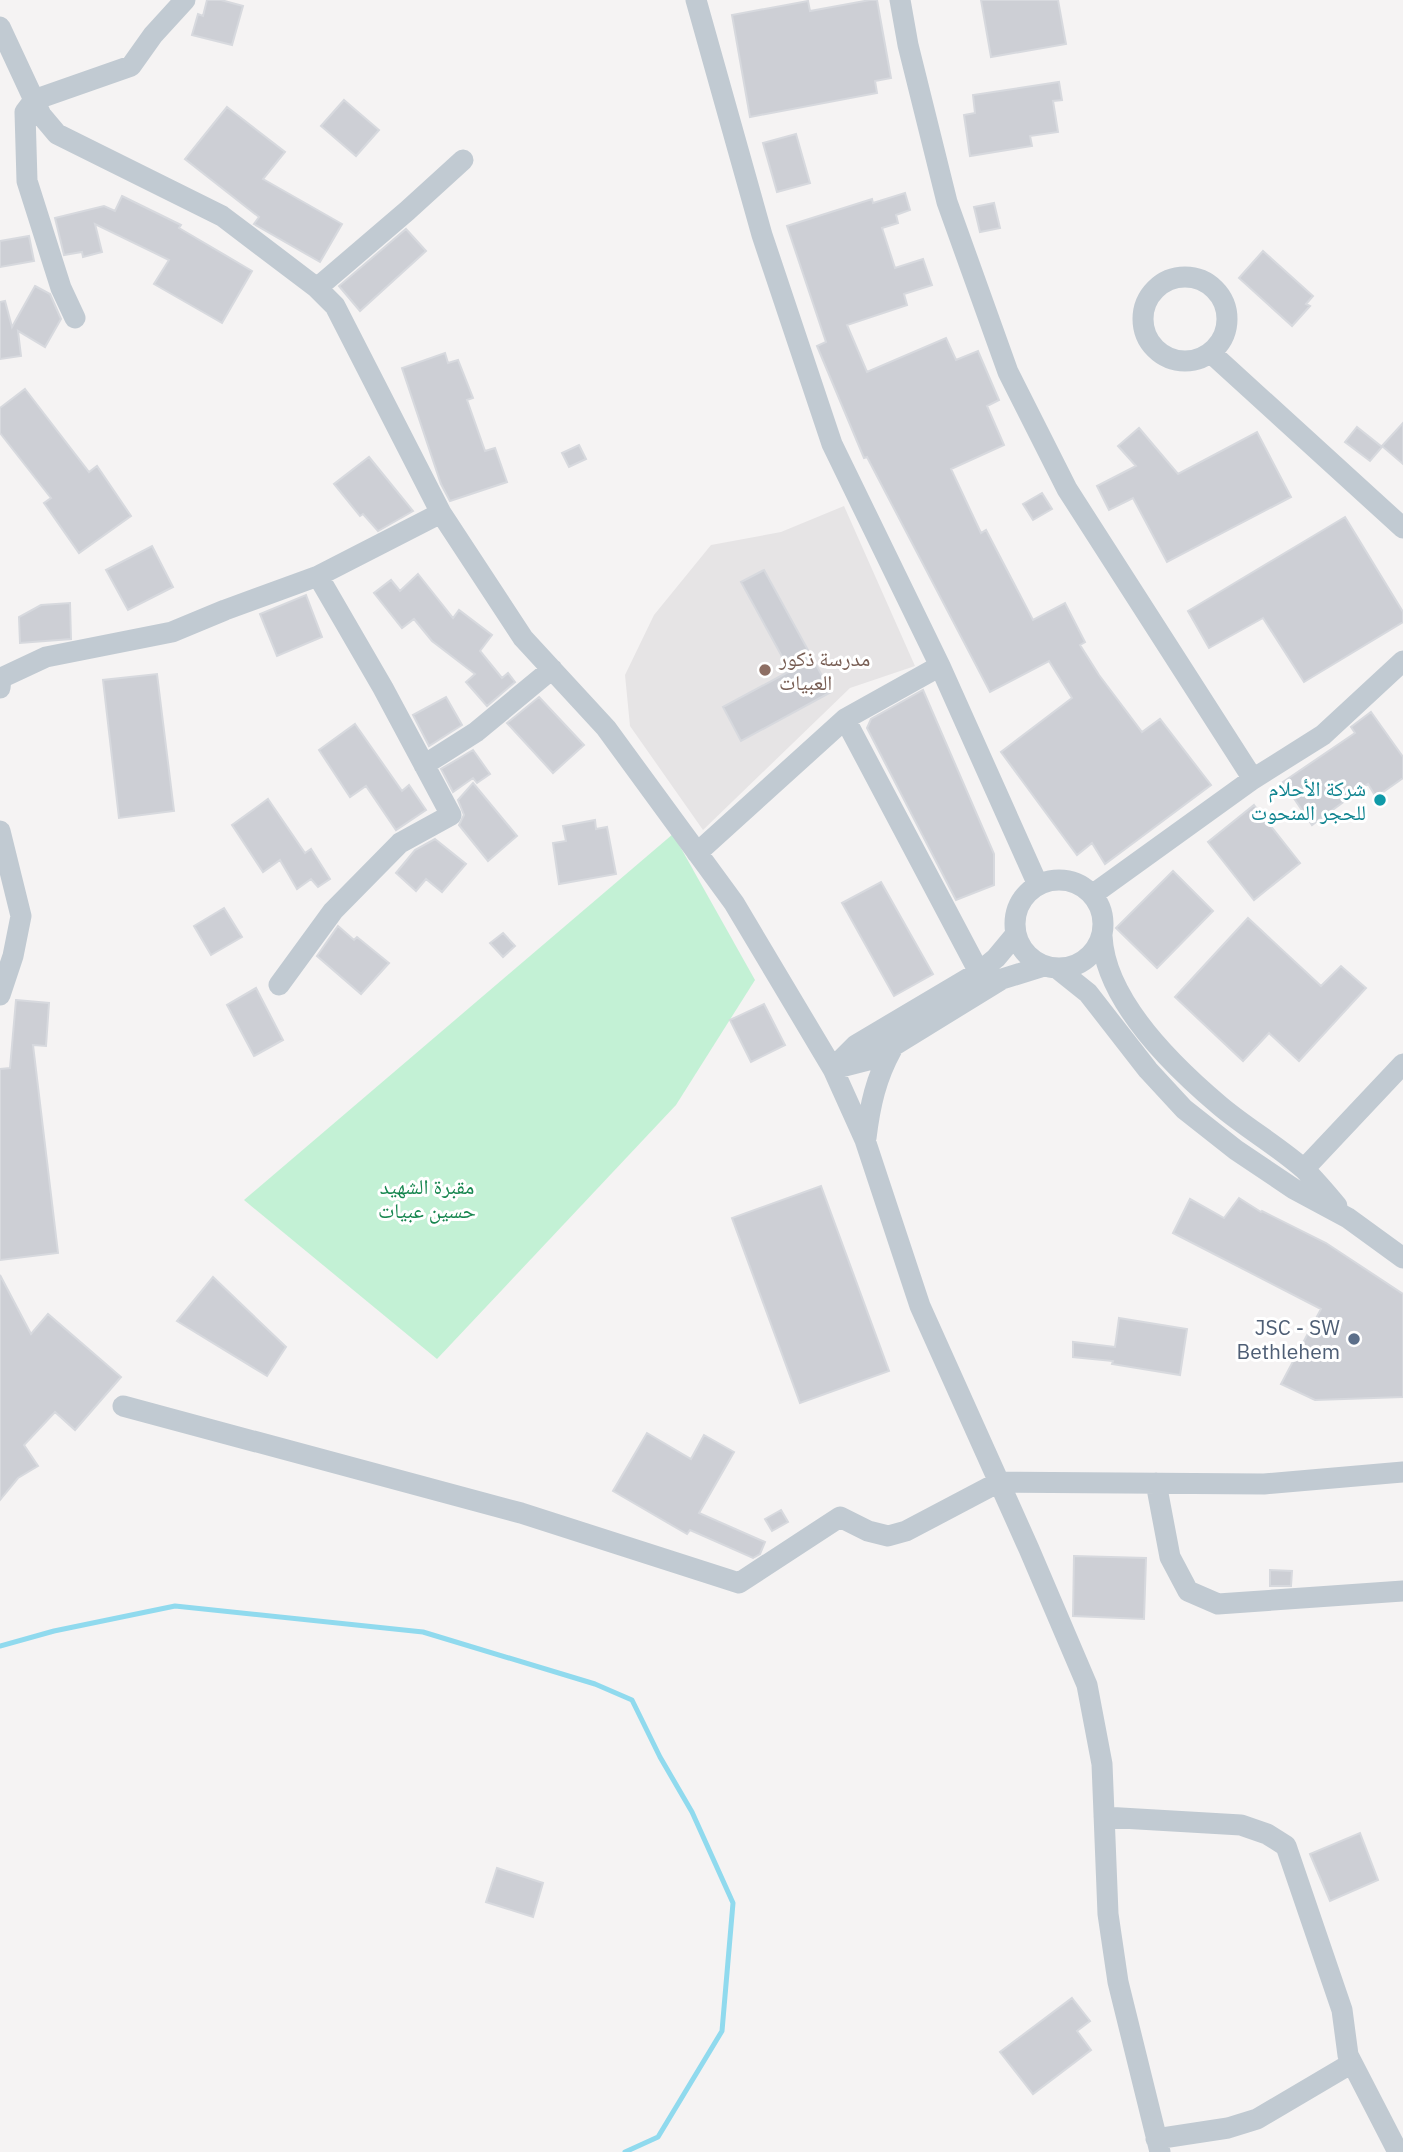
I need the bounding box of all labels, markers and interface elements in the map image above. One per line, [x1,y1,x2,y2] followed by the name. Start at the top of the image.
[778,644,870,696] place label: مدرسة ذكور العبيات
[757,662,773,678] marker: مدرسة ذكور العبيات
[1251,774,1366,826] place label: شركة الأحلام للحجر المنحوت
[1372,792,1388,808] marker: شركة الأحلام للحجر المنحوت
[378,1172,476,1224] park label: مقبرة الشهيد حسين عبيات
[1236,1313,1340,1365] place label: JSC - SW Bethlehem
[1346,1331,1362,1347] marker: JSC - SW Bethlehem

